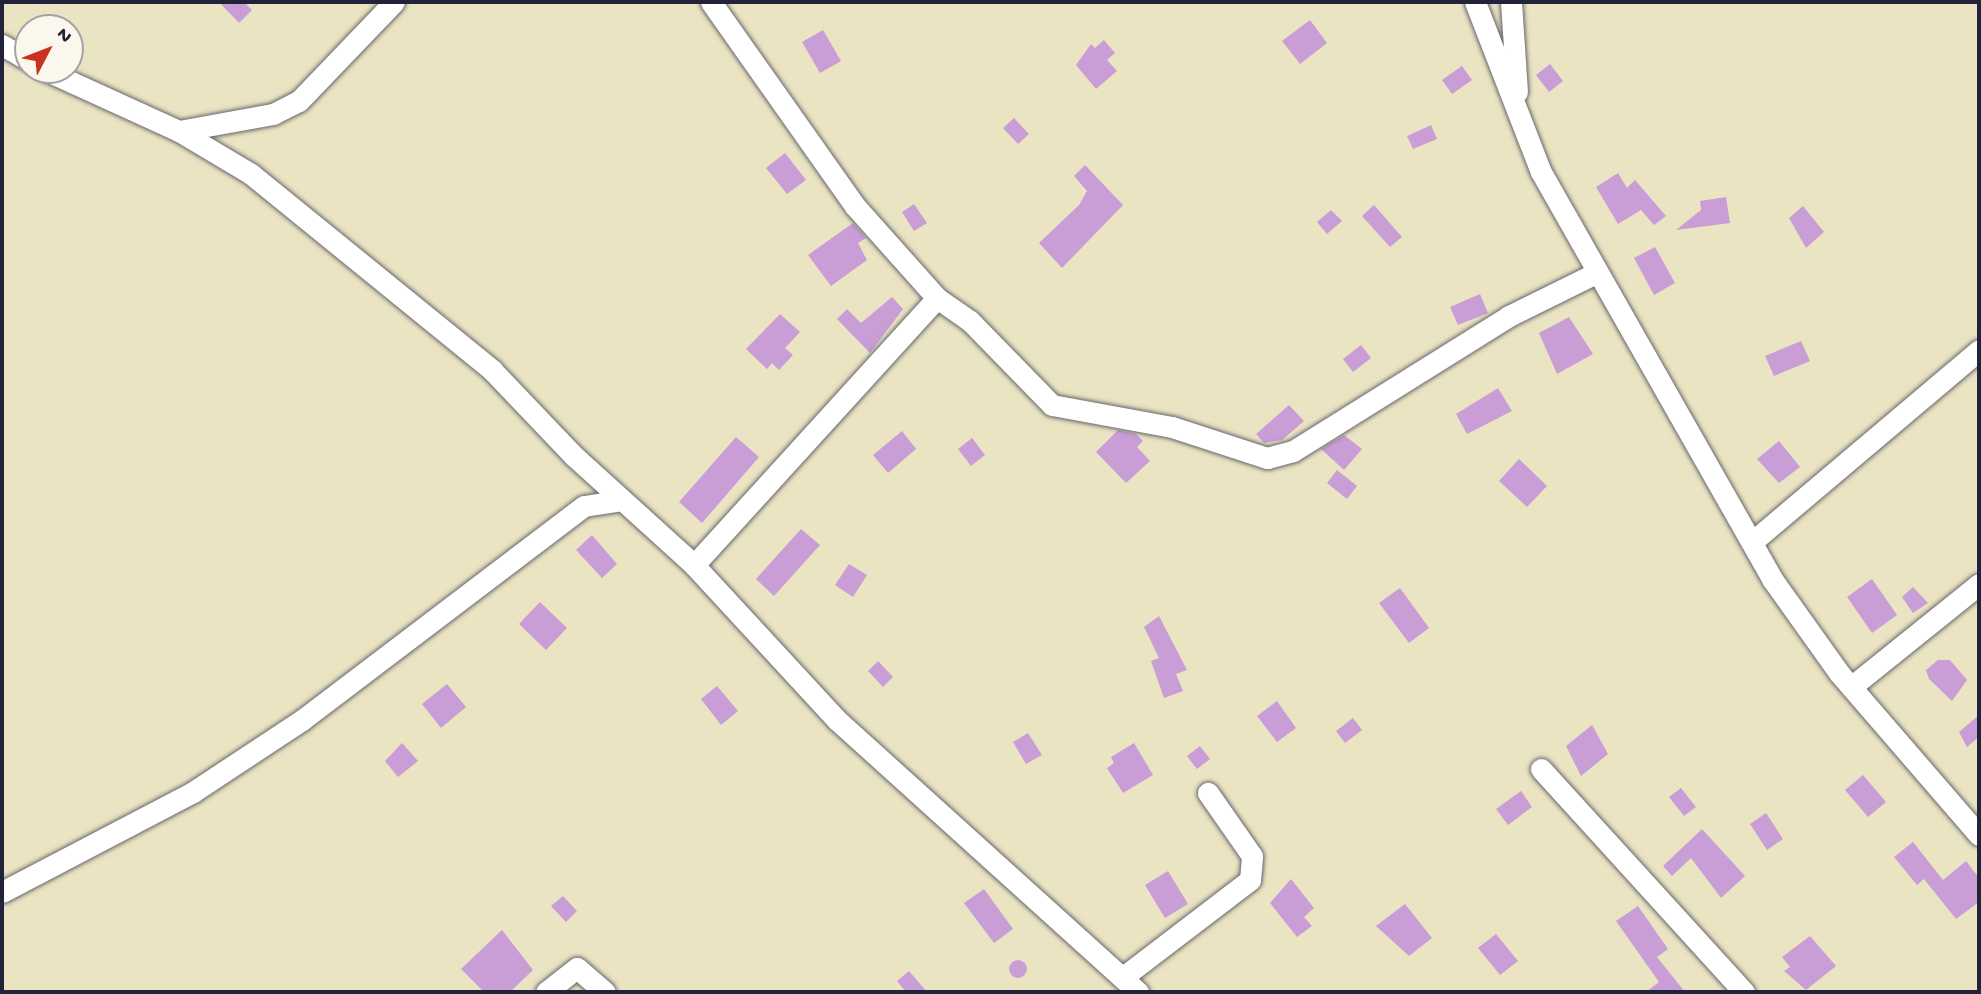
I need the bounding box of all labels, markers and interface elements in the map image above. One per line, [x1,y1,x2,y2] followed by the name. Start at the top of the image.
[14,14,84,84] north arrow
[51,24,76,48] text: N

